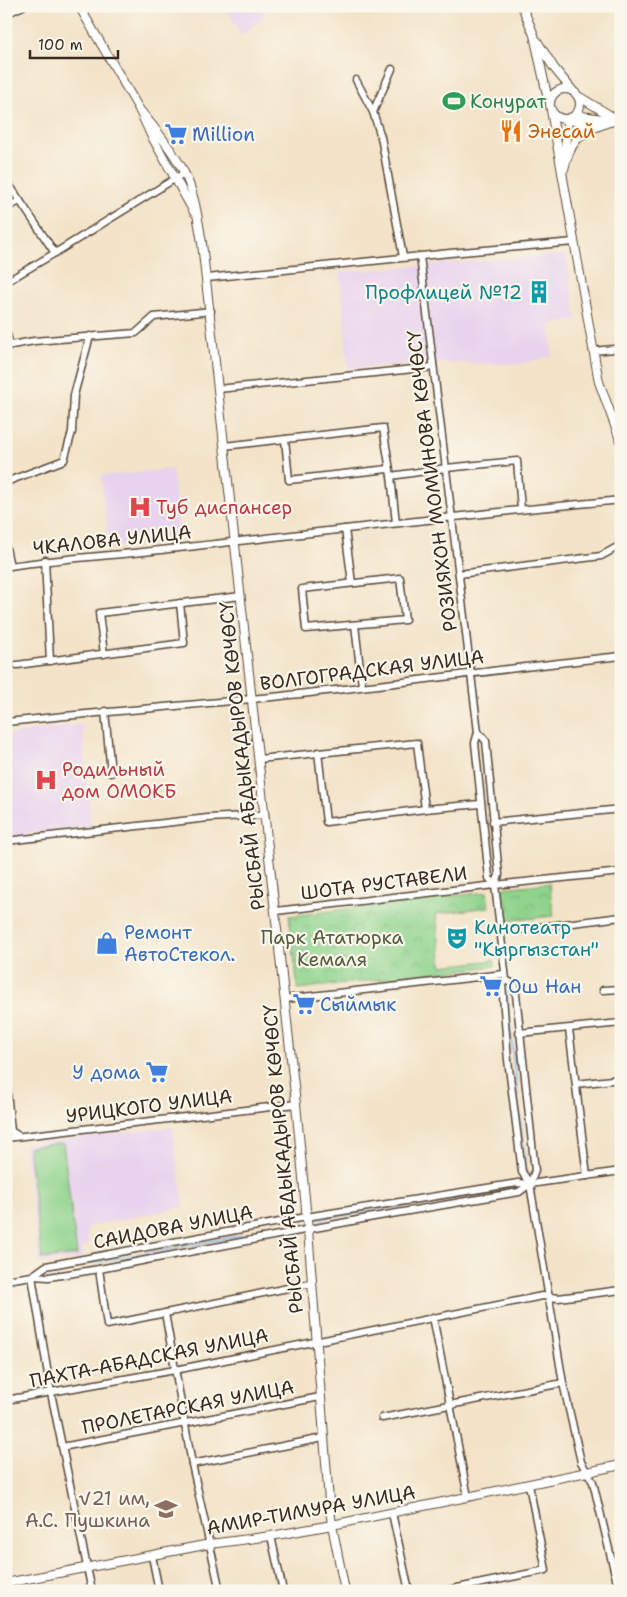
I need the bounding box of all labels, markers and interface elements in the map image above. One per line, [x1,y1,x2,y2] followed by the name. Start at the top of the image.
[30,28,118,60] scale bar
[38,35,83,55] text: 100 m
[441,88,467,114] sports icon: Конурат
[470,89,547,114] place label: Конурат
[498,118,524,144] restaurant icon: Энесай
[528,119,595,144] place label: Энесай
[163,121,189,147] supermarket icon: Million
[192,122,255,147] place label: Million
[526,279,552,305] building icon: Профлицей №12
[365,280,522,305] place label: Профлицей №12
[401,329,463,633] street label: РОЗИЯХОН МОМИНОВА КӨЧӨСҮ
[127,494,153,520] hospital icon: Туб диспансер
[156,495,292,520] place label: Туб диспансер
[31,519,193,561] street label: ЧКАЛОВА УЛИЦА
[213,600,271,912] street label: РЫСБАЙ АБДЫКАДЫРОВ КӨЧӨСҮ
[258,644,486,696] street label: ВОЛГОГРАДСКАЯ УЛИЦА
[62,757,177,804] place label: Родильный дом ОМОКБ
[33,767,59,793] hospital icon: Родильный дом ОМОКБ
[299,860,469,906] street label: ШОТА РУСТАВЕЛИ
[474,915,599,962] place label: Кинотеатр "Кыргызстан"
[124,920,235,967] place label: Ремонт АвтоСтекол.
[261,925,403,972] park label: Парк Ататюрка Кемаля
[444,925,470,951] theatre icon: Кинотеатр "Кыргызстан"
[94,930,120,956] shop icon: Ремонт АвтоСтекол.
[478,973,504,999] supermarket icon: Ош Нан
[508,974,582,999] place label: Ош Нан
[291,991,317,1017] supermarket icon: Сыймык
[320,992,396,1017] place label: Сыймык
[257,1003,309,1315] street label: РЫСБАЙ АБДЫКАДЫРОВ КӨЧӨСҮ
[144,1059,170,1085] supermarket icon: У дома
[72,1060,140,1085] place label: У дома
[64,1083,234,1129] street label: УРИЦКОГО УЛИЦА
[91,1199,255,1255] street label: САИДОВА УЛИЦА
[28,1323,271,1393] street label: ПАХТА-АБАДСКАЯ УЛИЦА
[80,1374,296,1440] street label: ПРОЛЕТАРСКАЯ УЛИЦА
[205,1479,418,1541] street label: АМИР-ТИМУРА УЛИЦА
[25,1486,150,1533] place label: √21 им, А.С. Пушкина
[153,1496,179,1522] school or university icon: √21 им, А.С. Пушкина

